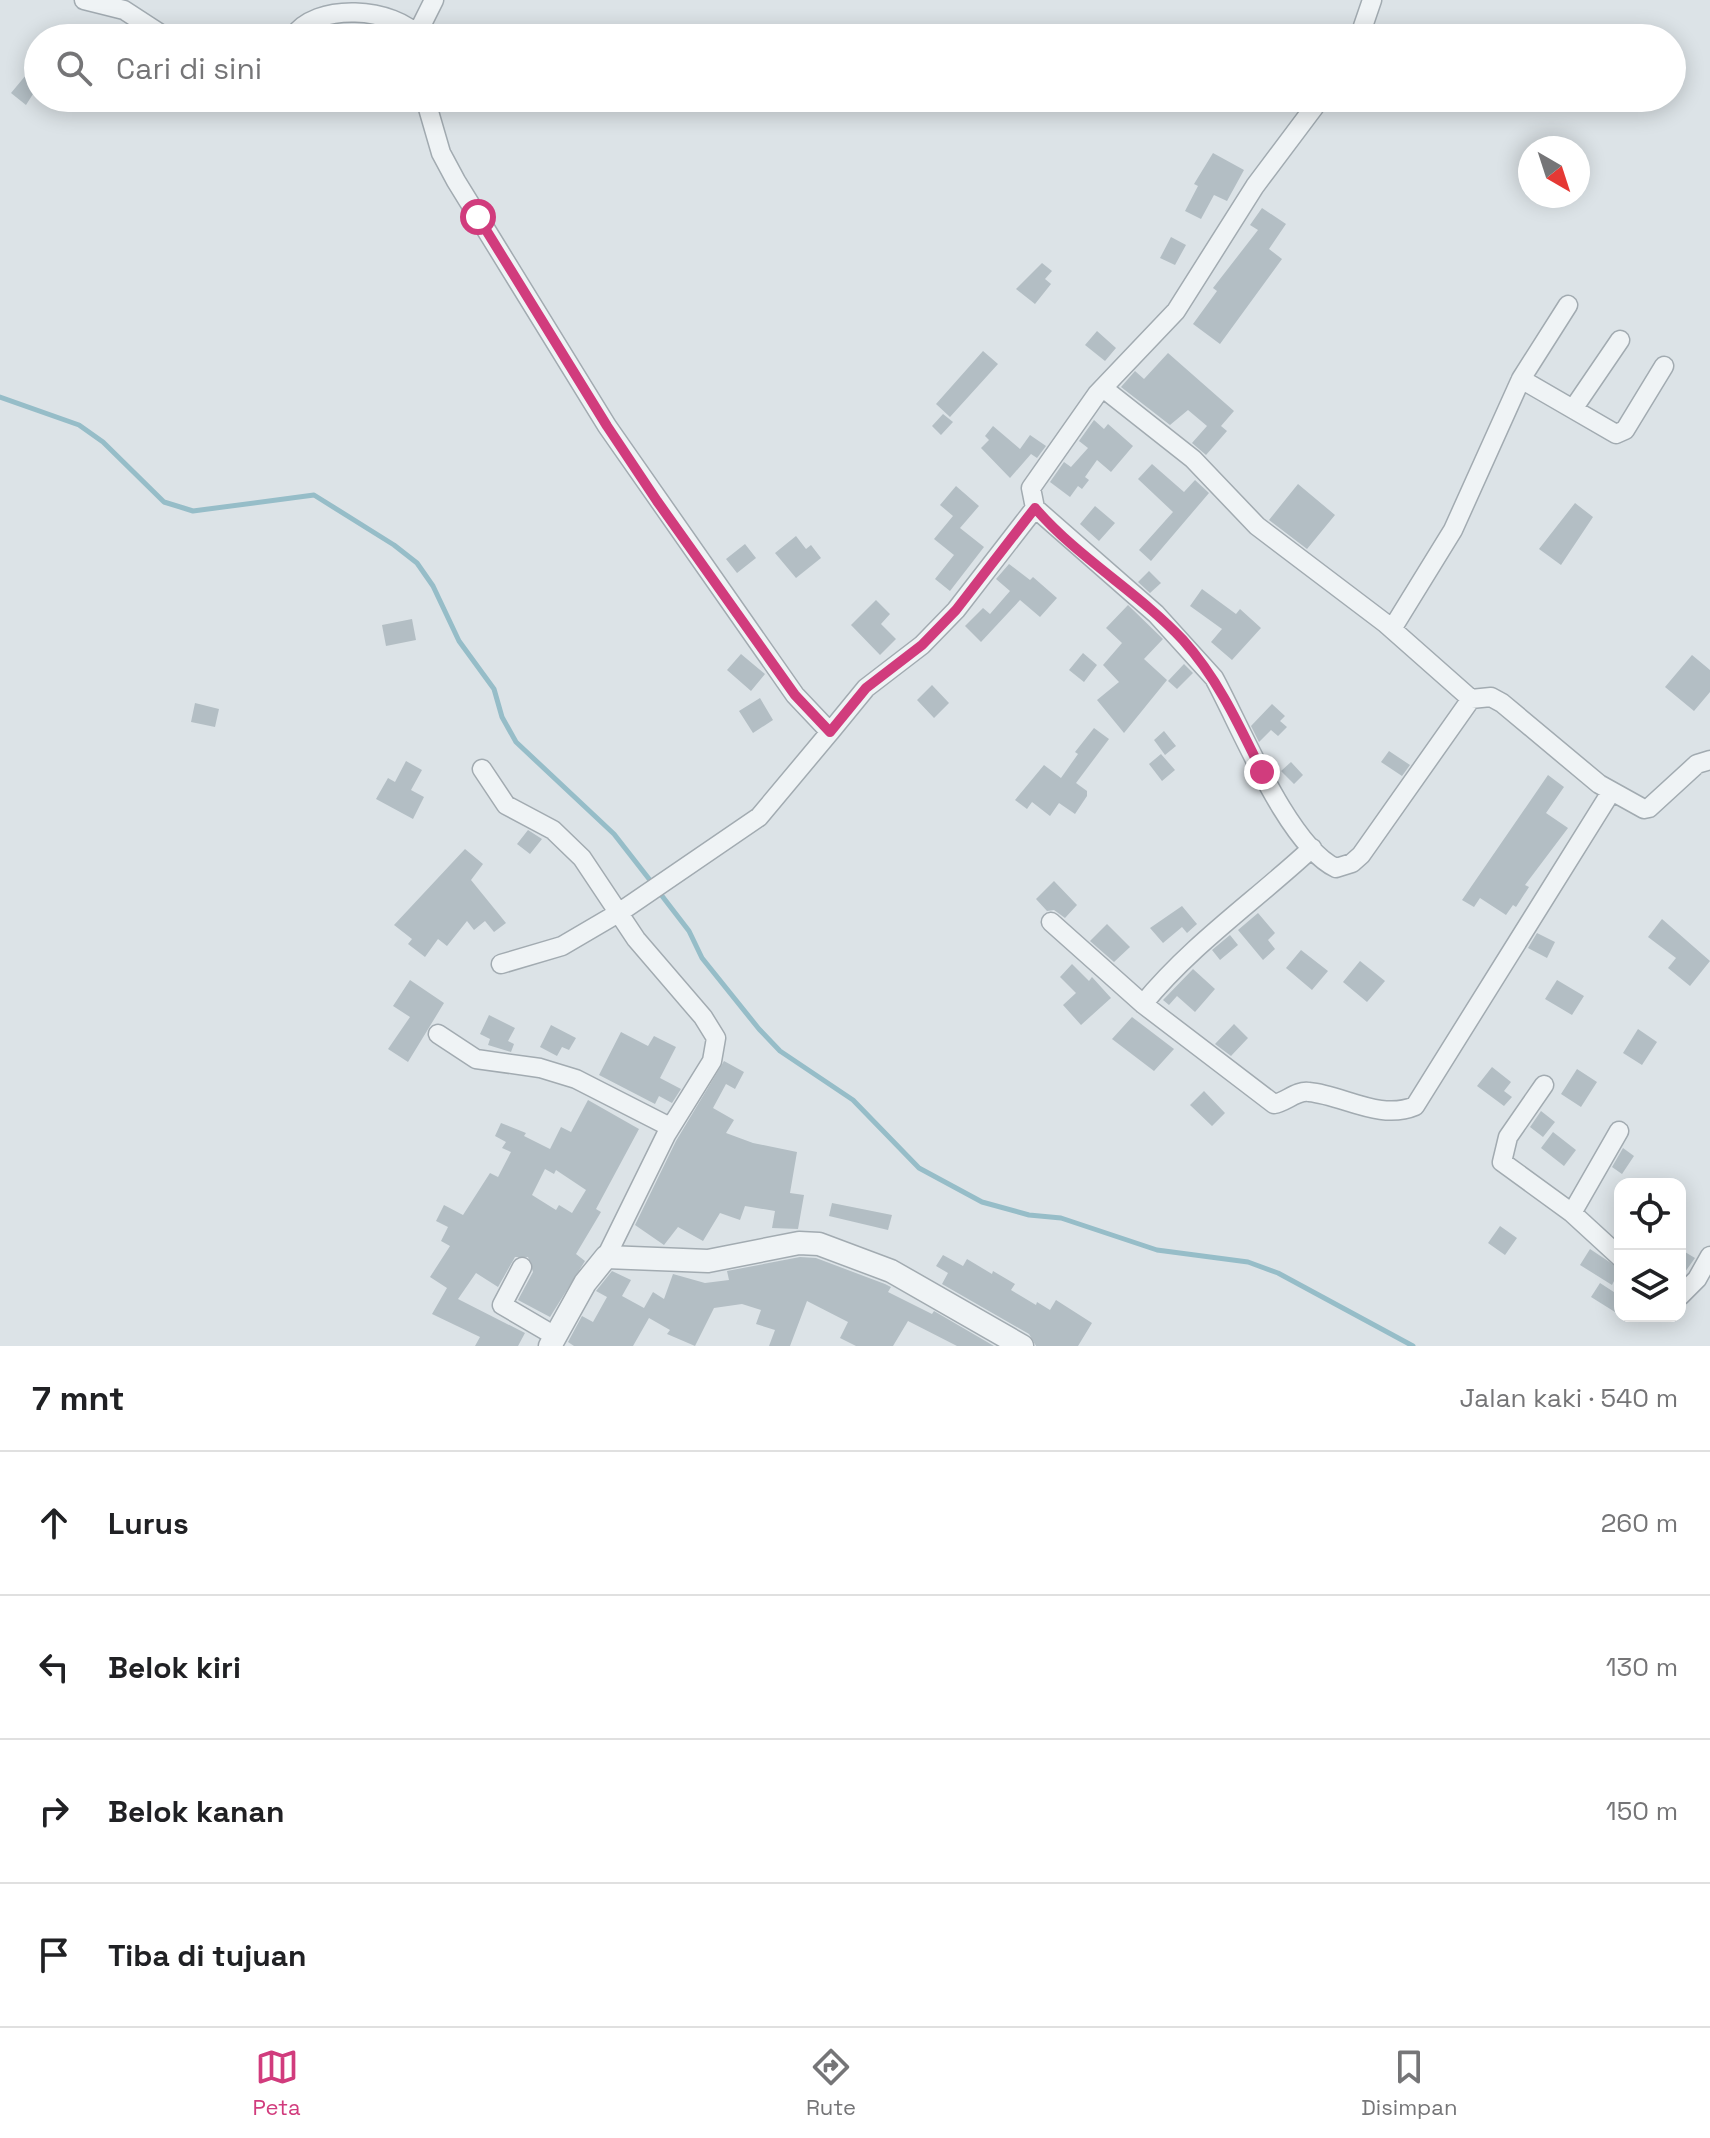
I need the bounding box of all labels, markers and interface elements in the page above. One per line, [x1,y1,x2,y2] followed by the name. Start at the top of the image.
[24,24,1686,112] search box
[52,46,96,90] icon: search
[116,49,262,88] text: Cari di sini
[1518,136,1590,208] north arrow
[460,199,496,235] route start
[1244,754,1280,790] route end
[1614,1178,1686,1322] map controls
[1614,1178,1686,1250] button: locate
[1614,1250,1686,1322] button: layers
[32,1377,124,1420] text: 7 mnt
[1460,1381,1678,1415] text: Jalan kaki · 540 m
[32,1501,76,1545] icon: ahead
[108,1504,189,1543] text: Lurus
[1601,1506,1678,1540] text: 260 m
[32,1645,76,1689] icon: left
[108,1648,241,1687] text: Belok kiri
[1606,1650,1678,1684] text: 130 m
[32,1789,76,1833] icon: right
[108,1792,284,1831] text: Belok kanan
[1606,1794,1678,1828] text: 150 m
[32,1933,76,1977] icon: arrive
[108,1936,307,1975] text: Tiba di tujuan
[253,2045,301,2121] tab: Peta
[806,2045,856,2121] tab: Rute
[1361,2045,1457,2121] tab: Disimpan

